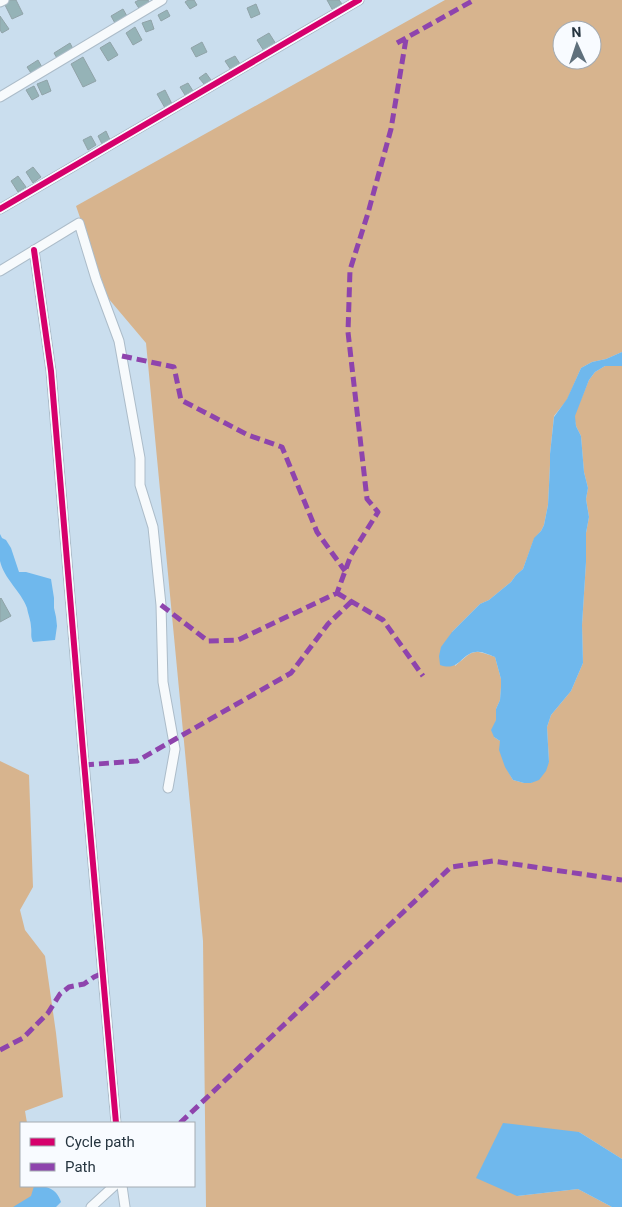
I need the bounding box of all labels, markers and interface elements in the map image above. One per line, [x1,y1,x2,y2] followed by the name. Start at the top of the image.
[552,20,602,70] north arrow
[571,24,582,40] text: N
[20,1122,195,1187] legend
[65,1133,135,1151] text: Cycle path
[65,1158,96,1176] text: Path

